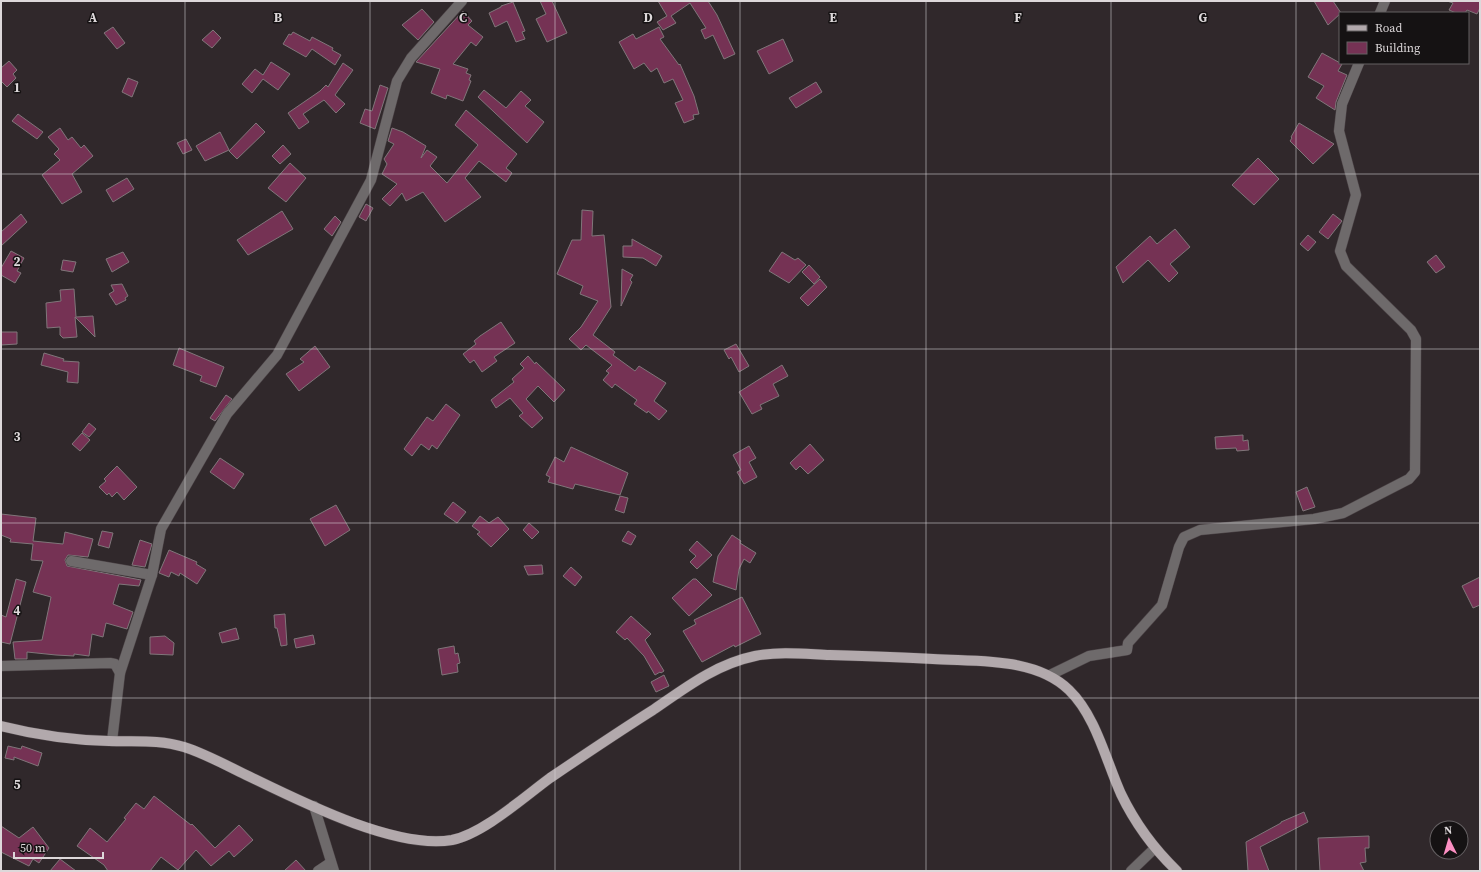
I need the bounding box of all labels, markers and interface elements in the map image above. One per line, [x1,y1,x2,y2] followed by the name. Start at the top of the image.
[89,9,98,26] text: A
[274,9,283,26] text: B
[459,9,467,26] text: C
[643,9,653,26] text: D
[829,9,837,26] text: E
[1014,9,1022,26] text: F
[1199,9,1208,26] text: G
[1339,12,1469,64] legend
[1375,20,1402,36] text: Road
[1375,40,1420,56] text: Building
[13,79,21,96] text: 1
[13,253,21,270] text: 2
[13,428,21,445] text: 3
[13,602,21,619] text: 4
[13,776,21,793] text: 5
[1429,820,1469,860] north arrow
[1444,823,1453,838] text: N
[14,834,103,860] scale bar
[20,840,46,856] text: 50 m

